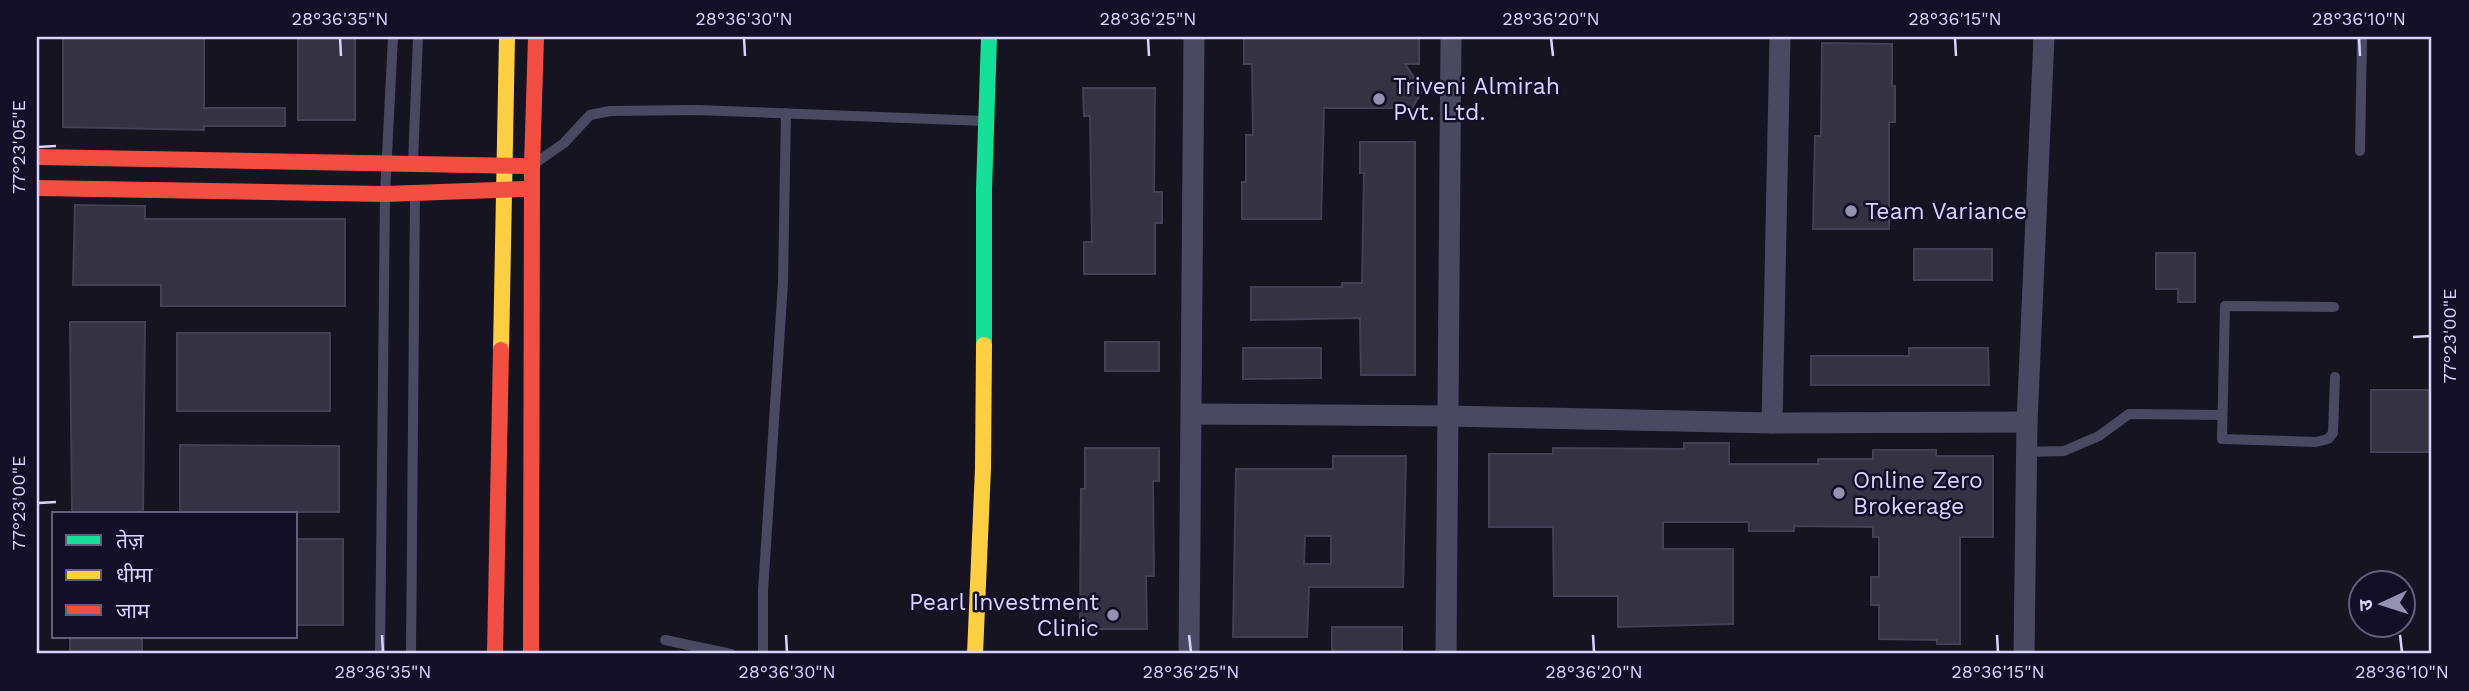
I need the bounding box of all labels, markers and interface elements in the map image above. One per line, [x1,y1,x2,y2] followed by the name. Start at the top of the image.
[292,8,388,29] text: 28°36'35"N
[695,8,793,29] text: 28°36'30"N
[1100,8,1196,29] text: 28°36'25"N
[1502,8,1600,29] text: 28°36'20"N
[1908,8,2002,29] text: 28°36'15"N
[2312,8,2406,29] text: 28°36'10"N
[1393,73,1560,126] place label: Triveni Almirah Pvt. Ltd.
[1371,91,1387,107] marker: Triveni Almirah Pvt. Ltd.
[8,100,29,194] text: 77°23'05"E
[1865,198,2027,225] place label: Team Variance
[1843,203,1859,219] marker: Team Variance
[2439,289,2460,383] text: 77°23'00"E
[8,456,29,550] text: 77°23'00"E
[1853,467,1983,520] place label: Online Zero Brokerage
[1831,485,1847,501] marker: Online Zero Brokerage
[52,512,298,638] legend
[116,528,144,553] text: तेज़
[116,562,153,587] text: धीमा
[2346,568,2416,638] north arrow
[909,589,1099,642] place label: Pearl Investment Clinic
[116,598,150,623] text: जाम
[2354,598,2377,612] text: उ
[1105,607,1121,623] marker: Pearl Investment Clinic
[335,661,431,682] text: 28°36'35"N
[738,661,836,682] text: 28°36'30"N
[1143,661,1239,682] text: 28°36'25"N
[1545,661,1643,682] text: 28°36'20"N
[1951,661,2045,682] text: 28°36'15"N
[2355,661,2449,682] text: 28°36'10"N

